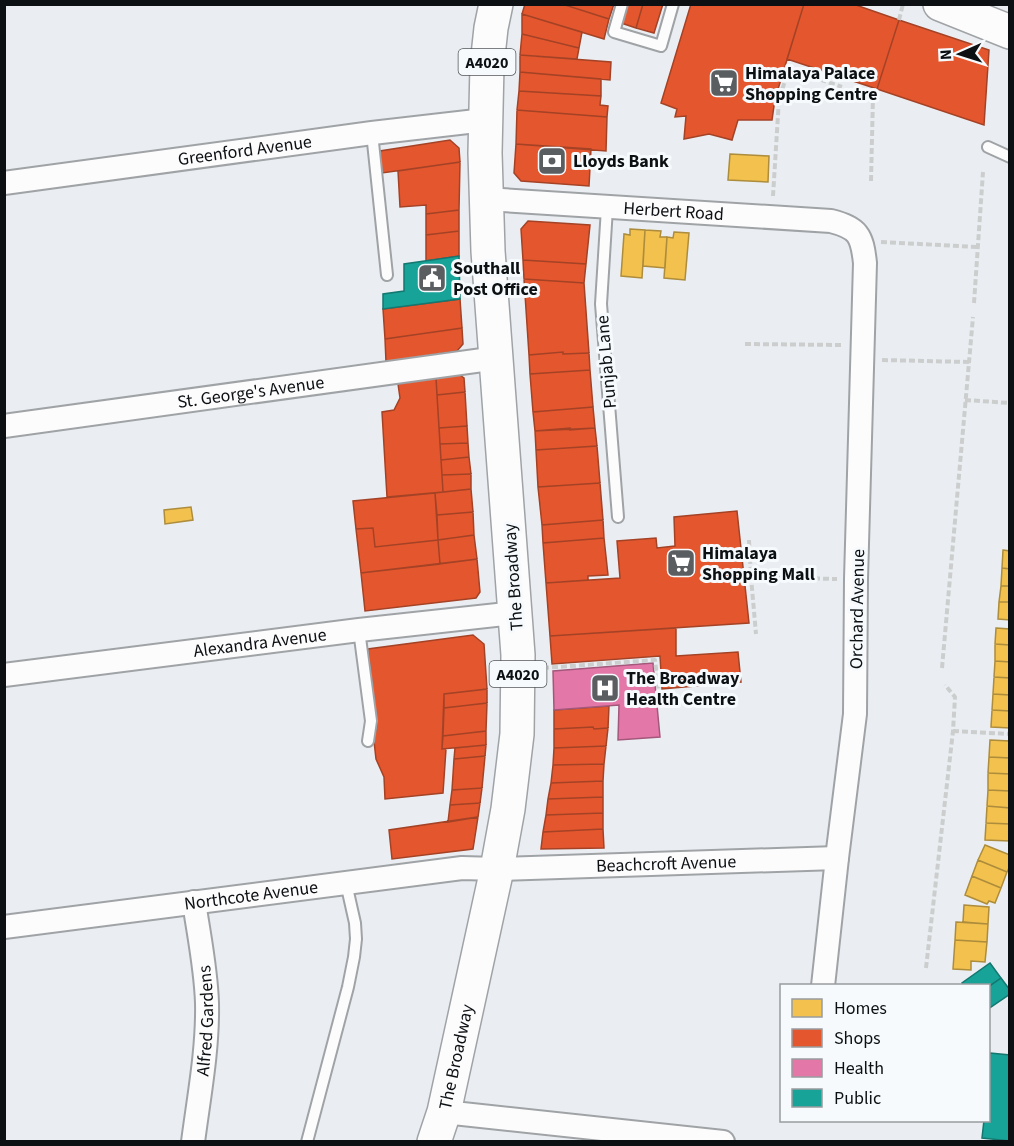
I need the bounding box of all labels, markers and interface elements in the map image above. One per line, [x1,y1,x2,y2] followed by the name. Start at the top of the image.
[930,24,990,84] north arrow
[458,49,516,75] road number: A4020
[935,49,957,61] text: N
[745,61,878,107] place label: Himalaya Palace Shopping Centre
[708,67,740,99] supermarket icon: Himalaya Palace Shopping Centre
[176,129,313,172] street label: Greenford Avenue
[536,145,568,177] bank icon: Lloyds Bank
[573,149,669,174] place label: Lloyds Bank
[623,196,725,227] street label: Herbert Road
[453,256,538,302] place label: Southall Post Office
[416,262,448,294] public building icon: Southall Post Office
[590,314,623,410] street label: Punjab Lane
[176,370,326,415] street label: St. George's Avenue
[497,522,530,631] street label: The Broadway
[702,541,815,587] place label: Himalaya Shopping Mall
[665,547,697,579] supermarket icon: Himalaya Shopping Mall
[844,549,871,669] street label: Orchard Avenue
[192,622,328,664] street label: Alexandra Avenue
[490,661,546,687] road number: A4020
[626,666,740,712] place label: The Broadway Health Centre
[589,672,621,704] hospital icon: The Broadway Health Centre
[596,849,737,879] street label: Beachcroft Avenue
[183,875,320,917] street label: Northcote Avenue
[190,964,220,1078] street label: Alfred Gardens
[780,984,990,1122] legend
[834,996,887,1021] text: Homes
[433,1001,480,1112] street label: The Broadway
[834,1026,881,1051] text: Shops
[834,1056,884,1081] text: Health
[834,1086,881,1111] text: Public

